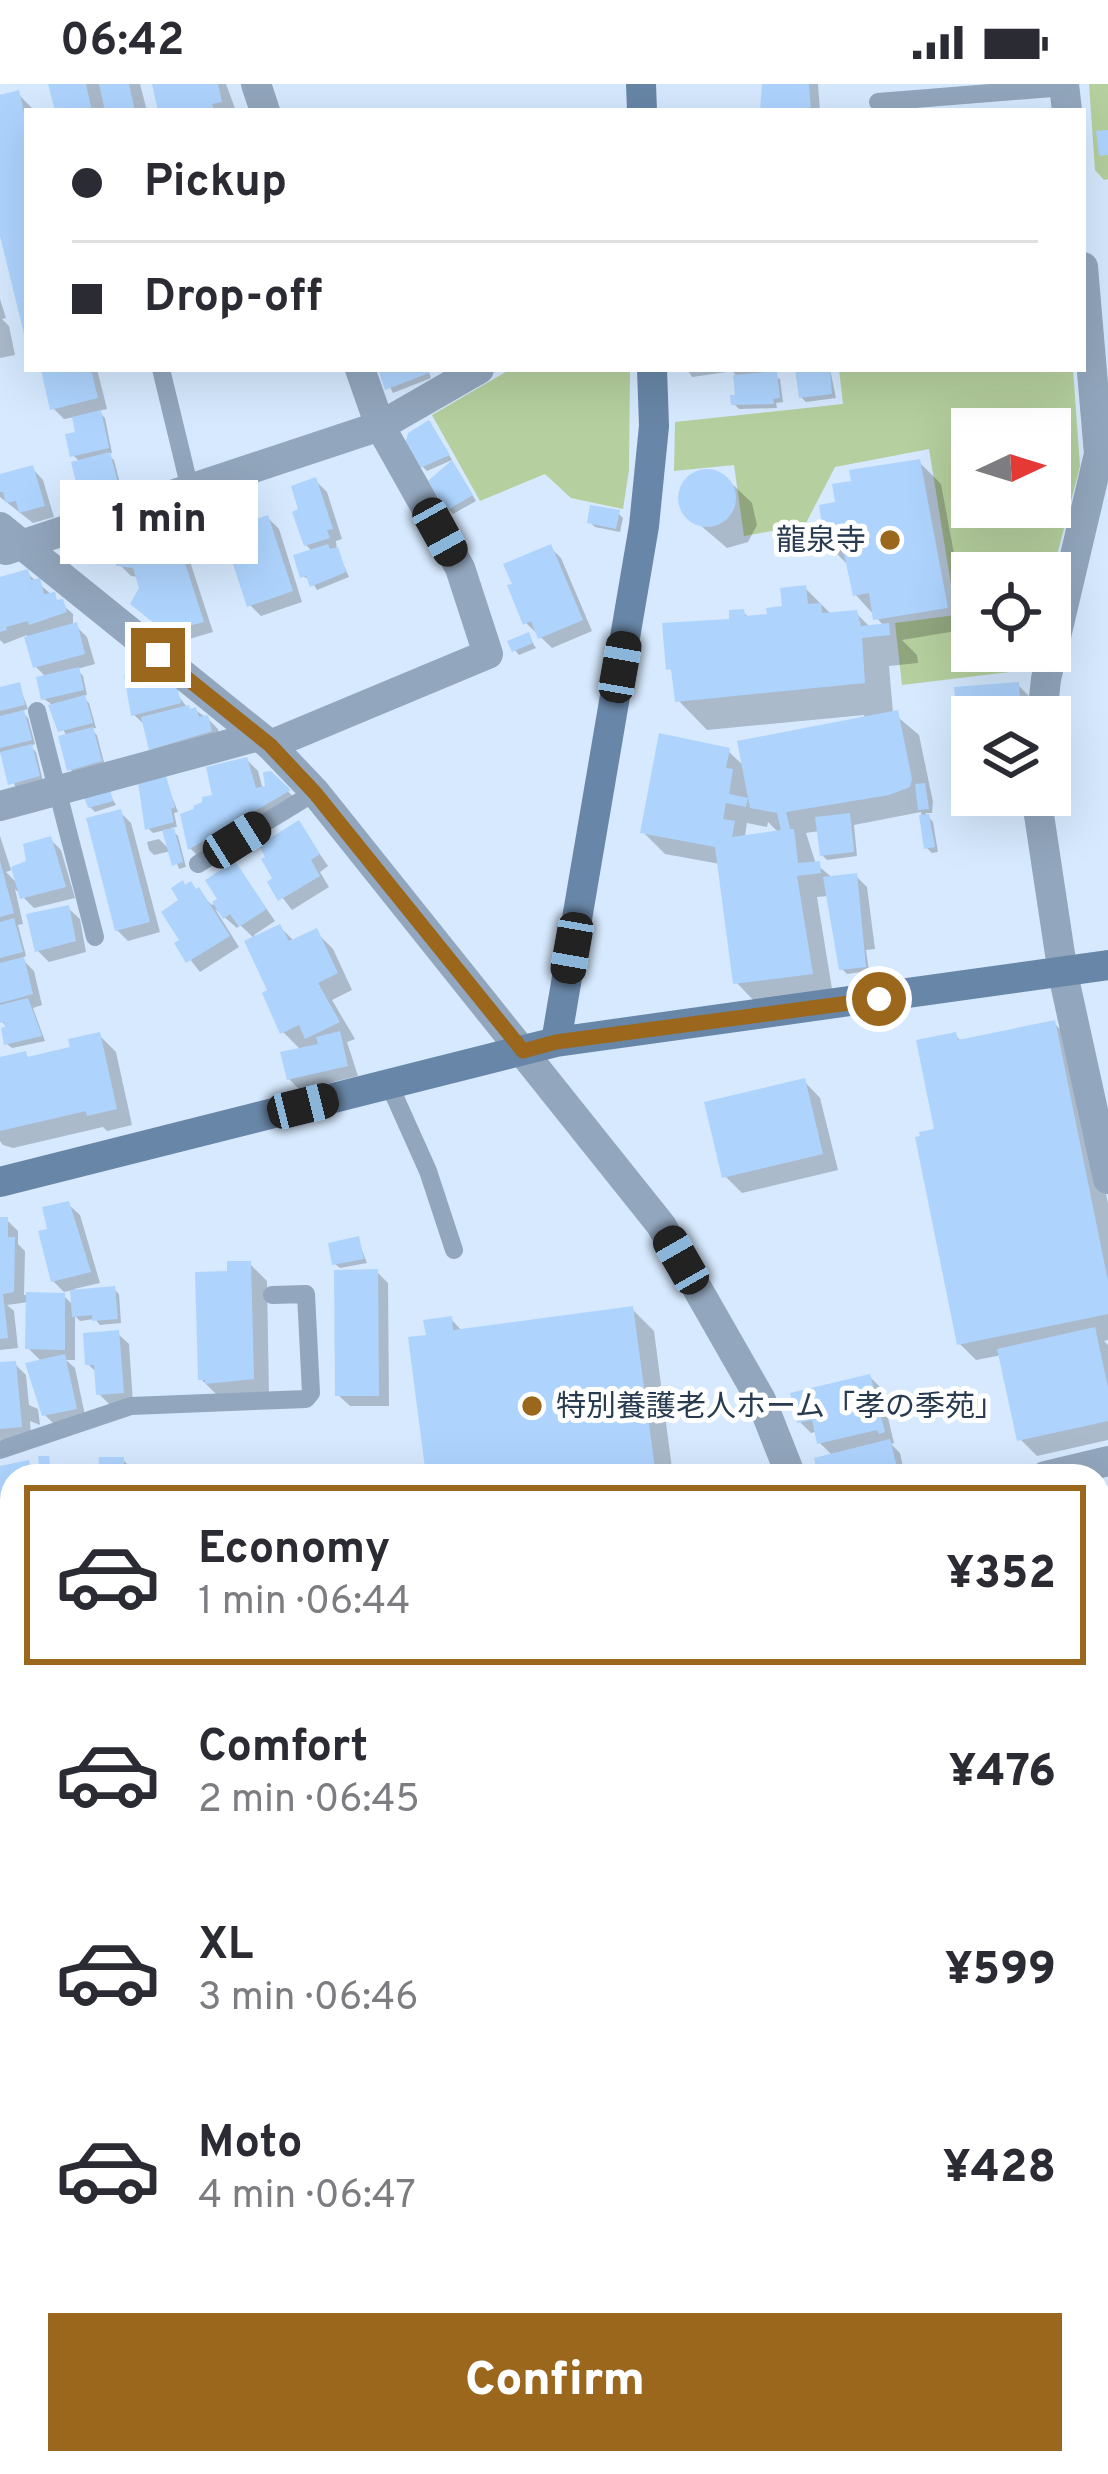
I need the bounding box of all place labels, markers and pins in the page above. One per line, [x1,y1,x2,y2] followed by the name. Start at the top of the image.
[776,524,866,561] place label: 龍泉寺
[877,527,903,553] marker: 龍泉寺
[556,1390,1005,1427] place label: 特別養護老人ホーム「孝の季苑」
[519,1393,545,1419] marker: 特別養護老人ホーム「孝の季苑」

